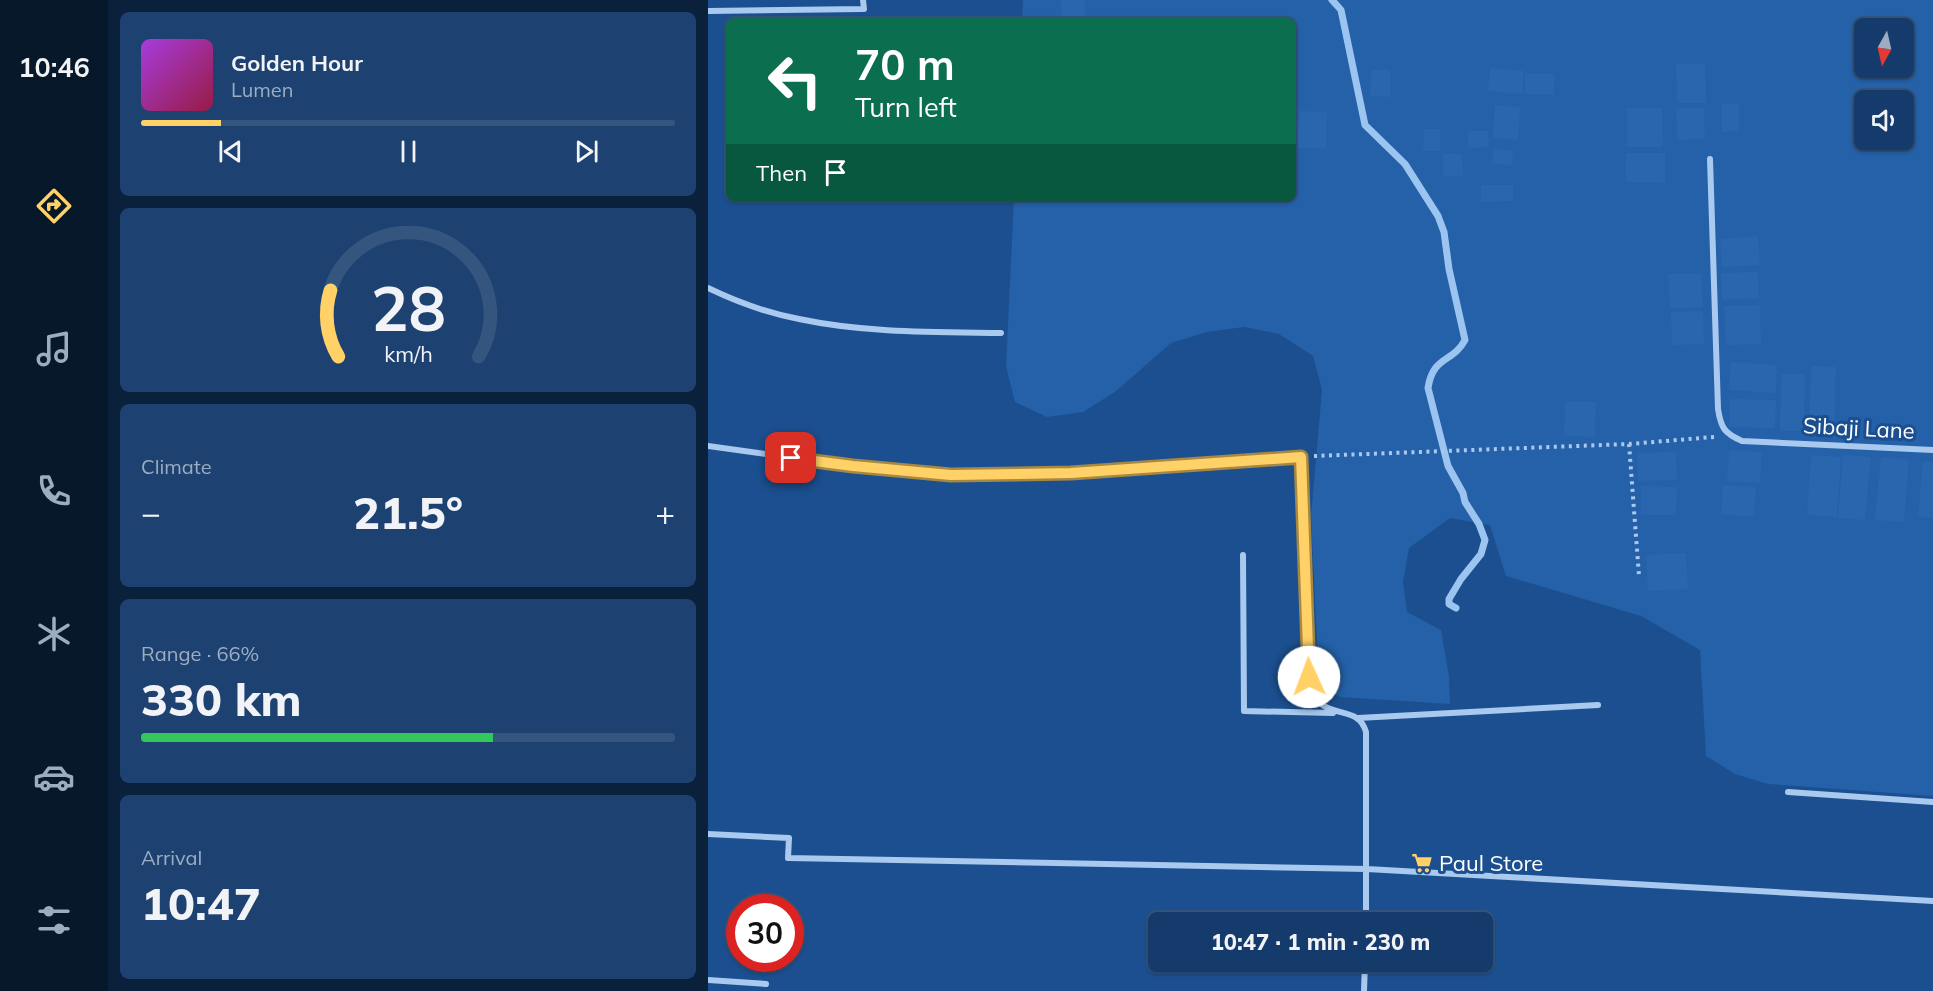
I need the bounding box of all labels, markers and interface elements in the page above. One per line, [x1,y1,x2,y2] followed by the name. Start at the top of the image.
[1854,18,1914,78] north arrow
[1854,18,1914,150] map controls
[855,38,955,91] text: 70 m
[756,42,834,120] icon: left
[231,49,363,77] text: Golden Hour
[18,50,90,84] text: 10:46
[231,77,293,102] text: Lumen
[855,90,957,124] text: Turn left
[1854,90,1914,150] button: sound
[214,135,247,168] icon: previous
[392,135,425,168] icon: pause
[570,135,603,168] icon: next
[819,156,852,189] icon: arrive
[756,159,807,187] text: Then
[33,185,75,227] icon: directions
[371,268,445,347] text: 28
[33,328,75,370] icon: music
[384,340,432,367] text: km/h
[1803,411,1915,445] street label: Sibaji Lane
[765,432,816,483] pin
[774,441,807,474] icon: arrive
[141,454,212,479] text: Climate
[33,470,75,512] icon: phone
[353,484,463,540] text: 21.5°
[141,492,161,533] text: −
[655,492,675,533] text: +
[33,613,75,655] icon: climate
[141,641,259,666] text: Range · 66%
[1277,645,1341,709] position arrow
[141,671,302,727] text: 330 km
[33,756,75,798] icon: car
[141,845,202,870] text: Arrival
[1439,849,1543,877] place label: Paul Store
[1410,851,1434,875] supermarket icon: Paul Store
[141,875,261,931] text: 10:47
[726,894,804,972] speed limit sign: 30
[33,899,75,941] icon: filters
[1211,928,1430,956] text: 10:47 · 1 min · 230 m

